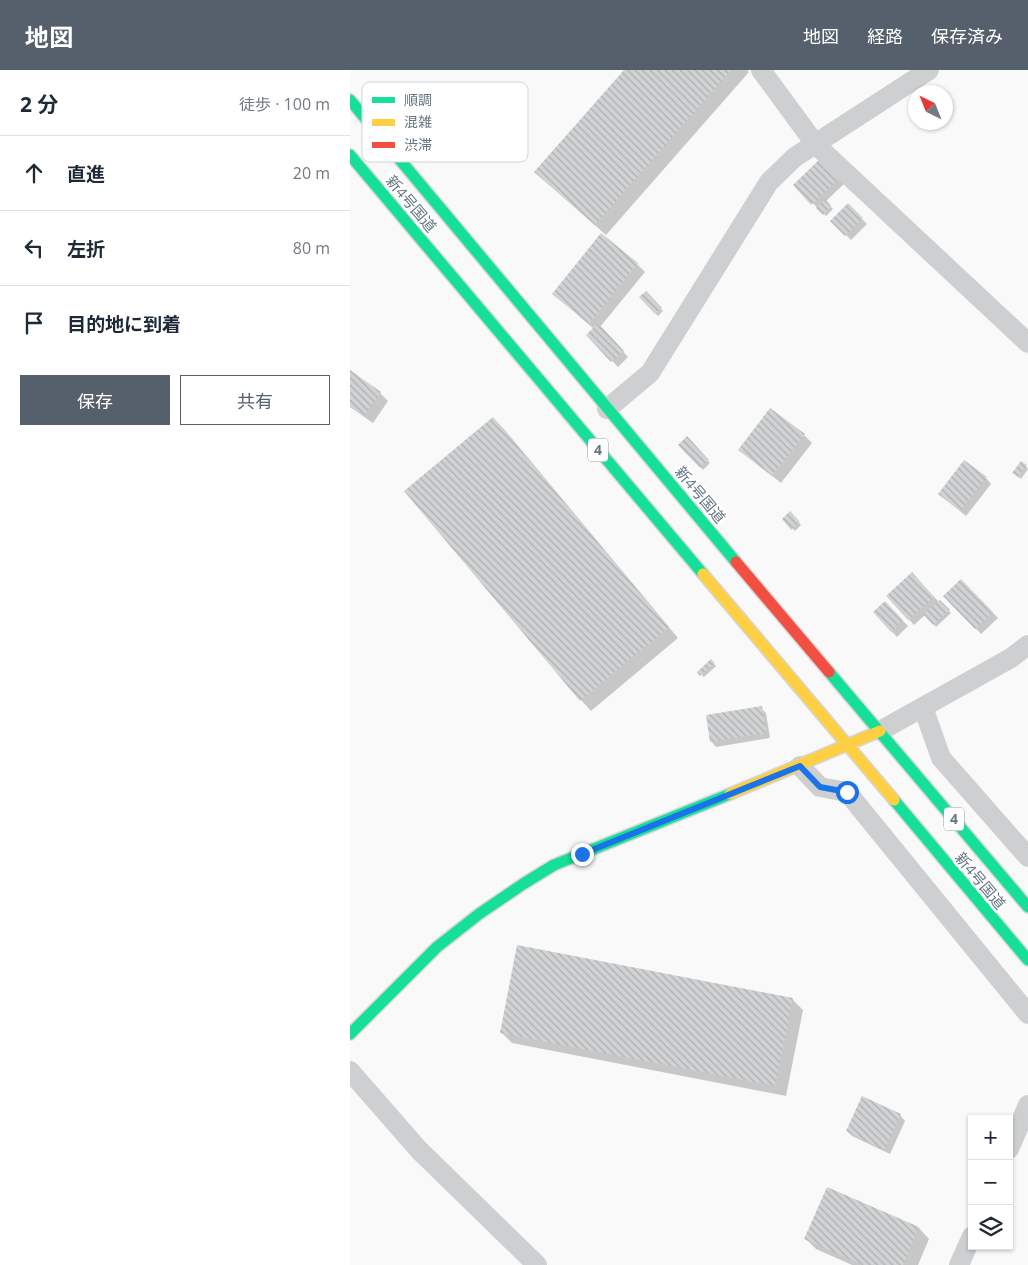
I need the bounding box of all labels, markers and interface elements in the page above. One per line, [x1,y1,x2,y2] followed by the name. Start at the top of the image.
[25,20,73,53] text: 地図
[803,24,839,48] text: 地図
[867,24,903,48] text: 経路
[931,24,1003,48] text: 保存済み
[362,82,528,162] legend
[908,85,953,130] north arrow
[20,90,58,118] text: 2 分
[404,90,432,109] text: 順調
[239,93,330,115] text: 徒歩 · 100 m
[404,112,432,131] text: 混雑
[404,135,432,154] text: 渋滞
[20,159,48,187] icon: ahead
[67,161,105,187] text: 直進
[293,162,330,184] text: 20 m
[382,171,441,236] street label: 新4号国道
[20,234,48,262] icon: left
[67,236,105,262] text: 左折
[293,237,330,259] text: 80 m
[20,309,48,337] icon: arrive
[67,311,181,337] text: 目的地に到着
[20,375,170,425] button: 保存
[180,375,330,425] button: 共有
[588,438,608,462] road number: 4
[671,462,730,527] street label: 新4号国道
[836,781,859,804] route start
[944,808,964,831] road number: 4
[571,843,594,866] route end
[951,848,1010,913] street label: 新4号国道
[968,1115,1013,1250] map controls
[968,1115,1013,1160] button: +
[968,1160,1013,1205] button: −
[968,1205,1013,1250] button: layers

